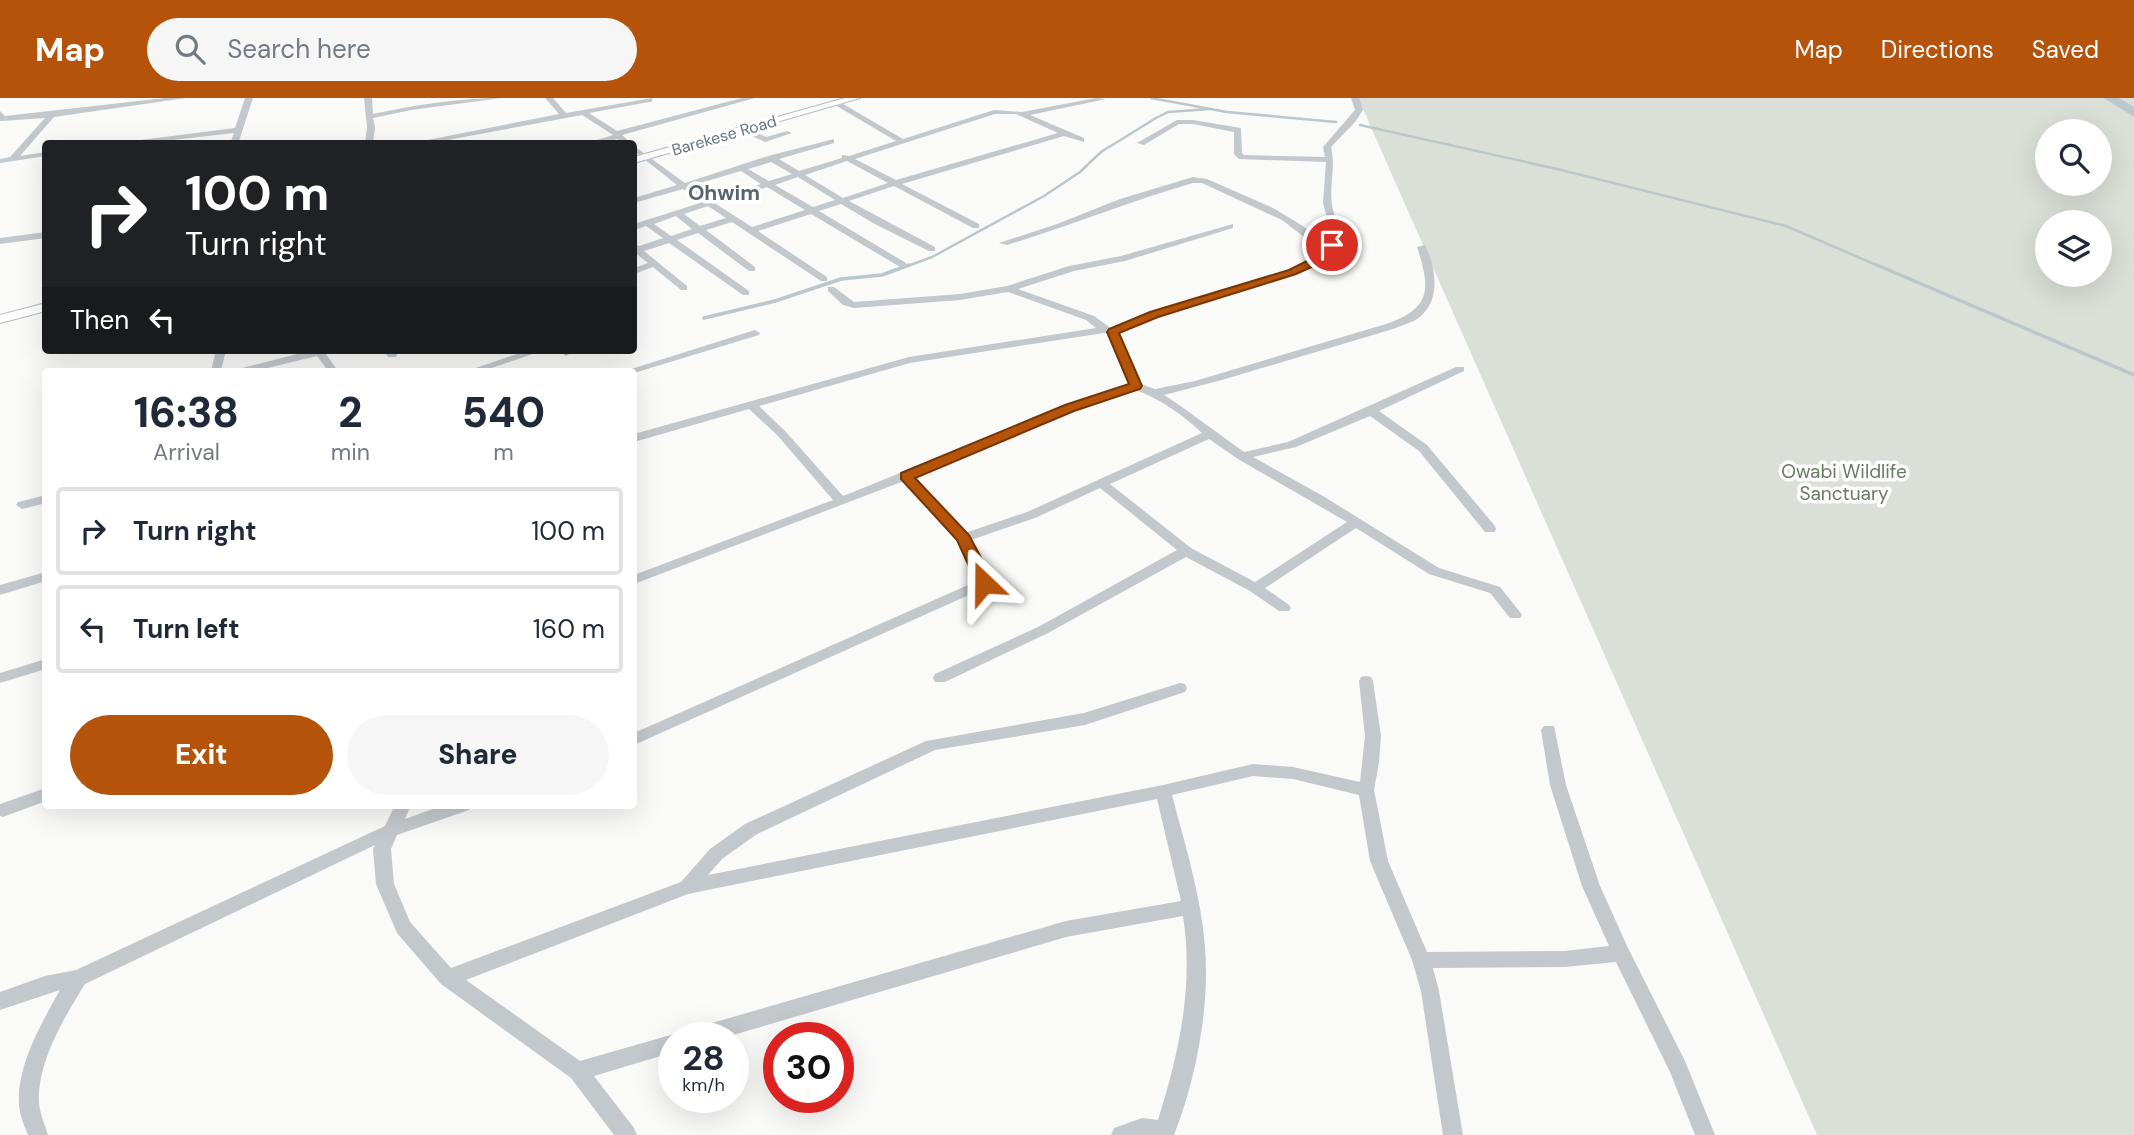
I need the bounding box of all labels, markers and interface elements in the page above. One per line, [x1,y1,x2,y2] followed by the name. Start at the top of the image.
[147,18,637,81] search box
[35,28,105,71] text: Map
[171,30,209,68] icon: search
[227,32,371,66] text: Search here
[1795,34,1843,65] text: Map
[1881,34,1994,65] text: Directions
[2032,34,2099,65] text: Saved
[669,110,779,160] street label: Barekese Road
[2035,119,2112,287] map controls
[2035,119,2112,196] button: search
[185,161,329,225] text: 100 m
[70,168,161,259] icon: right
[688,179,760,207] district label: Ohwim
[2035,210,2112,287] button: layers
[1302,215,1362,275] pin
[185,223,327,265] text: Turn right
[1313,226,1351,264] icon: arrive
[143,301,181,339] icon: left
[70,303,129,337] text: Then
[134,385,239,440] text: 16:38
[338,385,363,440] text: 2
[462,385,545,440] text: 540
[153,437,220,467] text: Arrival
[331,437,370,467] text: min
[493,437,514,467] text: m
[1781,459,1907,506] park label: Owabi Wildlife Sanctuary
[74,512,112,550] icon: right
[133,514,257,548] text: Turn right
[531,514,605,548] text: 100 m
[947,546,1021,620] position arrow
[74,610,112,648] icon: left
[133,612,240,646] text: Turn left
[533,612,605,646] text: 160 m
[70,715,333,795] button: Exit
[347,715,609,795] button: Share
[763,1022,854,1113] speed limit sign: 30
[682,1035,725,1081] text: 28
[682,1073,725,1097] text: km/h

